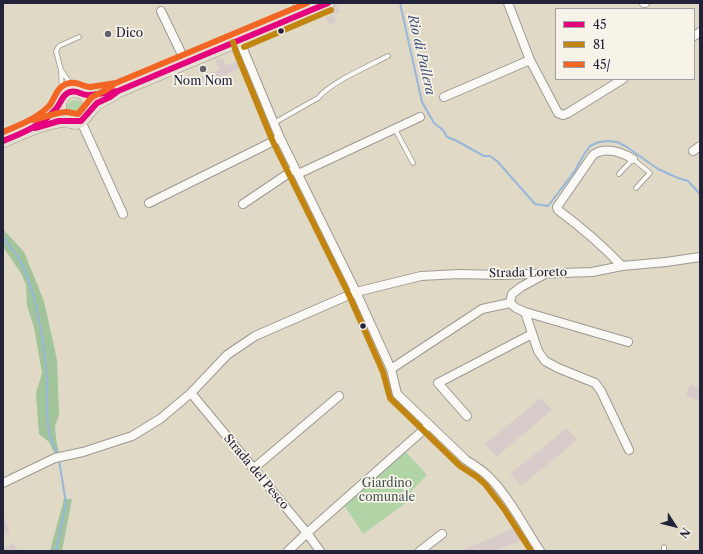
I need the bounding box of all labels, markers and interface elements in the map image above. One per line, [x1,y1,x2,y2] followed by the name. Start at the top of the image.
[555,8,695,80] legend
[404,13,438,97] water label: Rio di Pallera
[593,17,606,32] text: 45
[276,26,286,36] unlabelled marker
[116,27,143,41] place label: Dico
[103,29,113,39] marker: Dico
[593,37,605,52] text: 81
[593,57,611,72] text: 45/
[198,64,208,74] marker: Nom Nom
[173,75,233,89] place label: Nom Nom
[489,265,567,281] street label: Strada Loreto
[358,321,368,331] unlabelled marker
[220,432,292,512] street label: Strada del Pesco
[359,477,415,505] park label: Giardino comunale
[655,506,695,546] north arrow
[676,525,693,541] text: N

